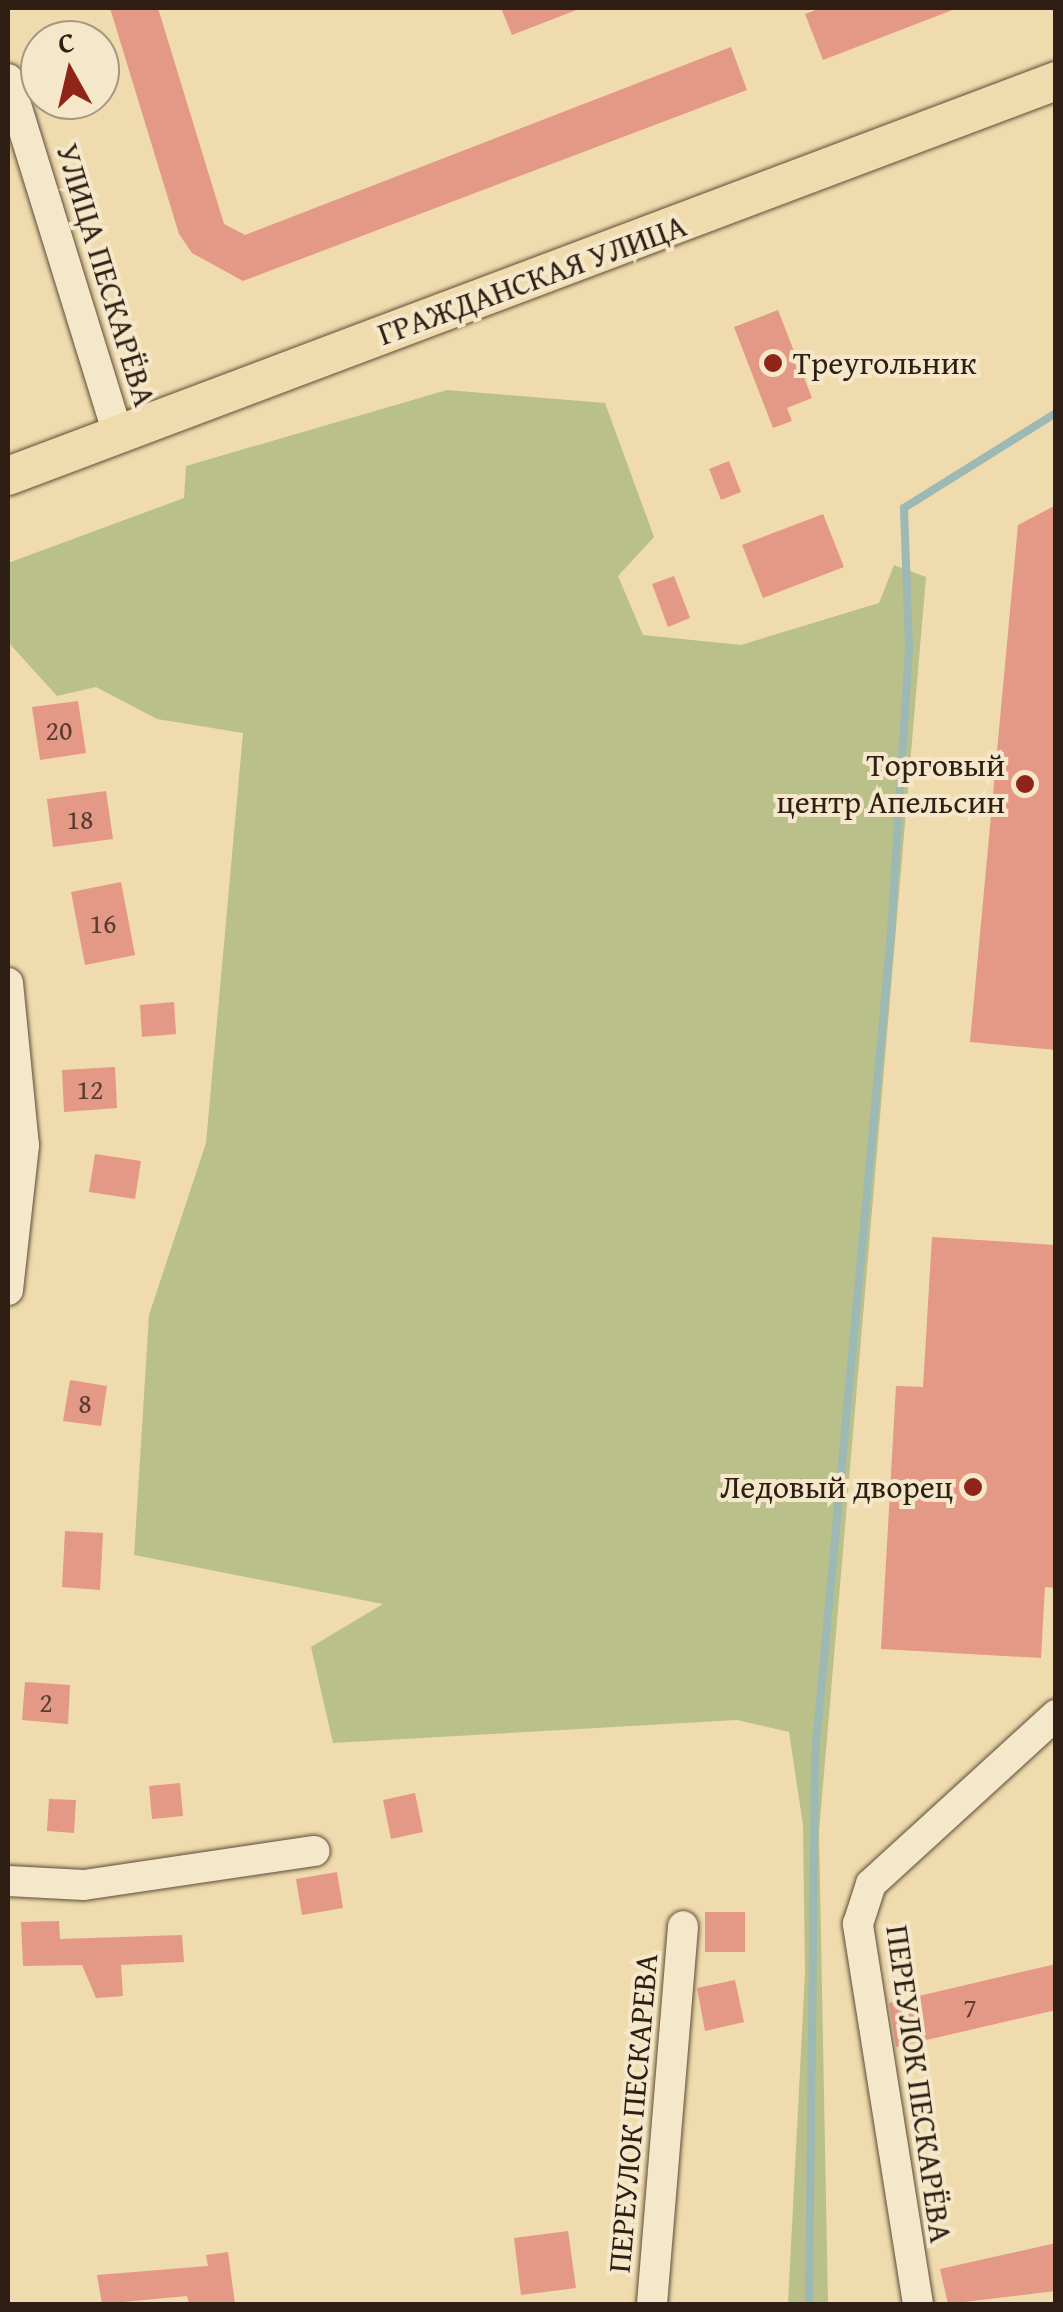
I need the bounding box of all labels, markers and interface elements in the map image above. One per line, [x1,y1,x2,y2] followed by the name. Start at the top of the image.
[20,20,120,120] north arrow
[55,20,77,63] text: С
[48,139,164,411] street label: УЛИЦА ПЕСКАРЁВА
[373,206,691,354] street label: ГРАЖДАНСКАЯ УЛИЦА
[793,344,976,382] place label: Треугольник
[762,352,784,374] marker: Треугольник
[46,713,72,747] house number: 20
[776,747,1005,822] place label: Торговый центр Апельсин
[1014,773,1036,795] marker: Торговый центр Апельсин
[67,802,93,836] house number: 18
[90,906,116,940] house number: 16
[77,1072,103,1106] house number: 12
[78,1386,92,1420] house number: 8
[720,1468,953,1506] place label: Ледовый дворец
[962,1476,984,1498] marker: Ледовый дворец
[39,1685,53,1719] house number: 2
[878,1923,960,2245] street label: ПЕРЕУЛОК ПЕСКАРЁВА
[600,1952,666,2274] street label: ПЕРЕУЛОК ПЕСКАРЕВА
[963,1990,977,2024] house number: 7

